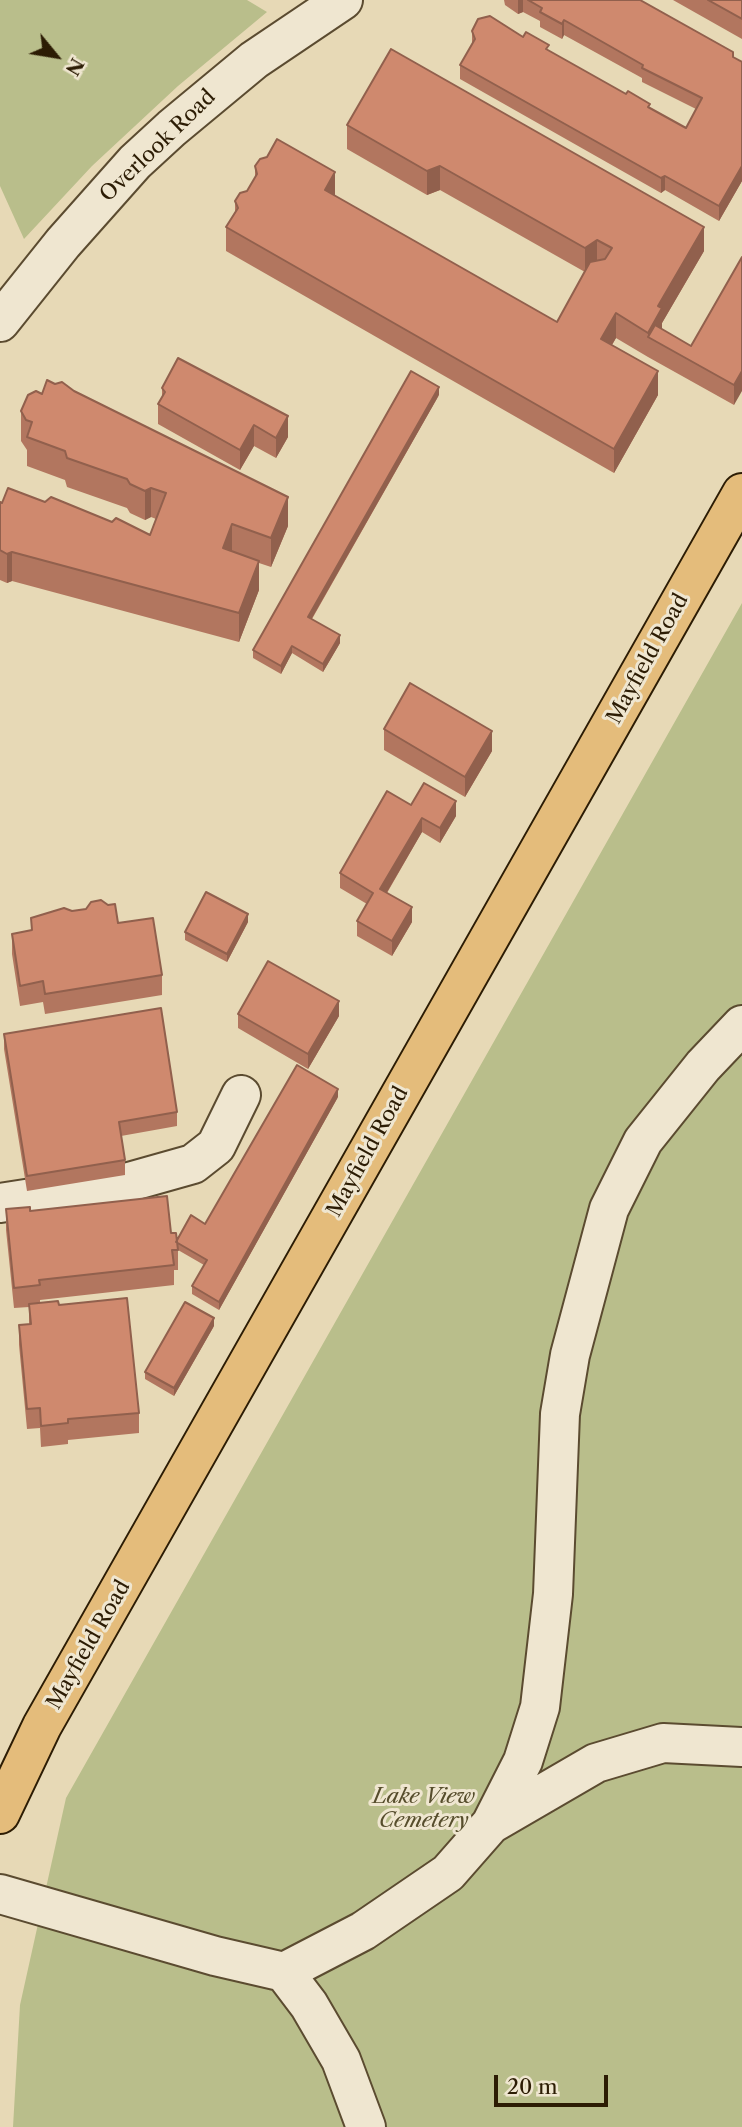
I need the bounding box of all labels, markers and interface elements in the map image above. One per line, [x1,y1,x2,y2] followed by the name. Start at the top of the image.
[21,21,91,91] north arrow
[61,54,89,80] text: N
[95,85,221,207] street label: Overlook Road
[602,590,694,728] street label: Mayfield Road
[322,1083,414,1221] street label: Mayfield Road
[42,1576,136,1714] street label: Mayfield Road
[373,1784,475,1834] park label: Lake View Cemetery
[497,2060,611,2104] scale bar
[507,2074,558,2099] text: 20 m

